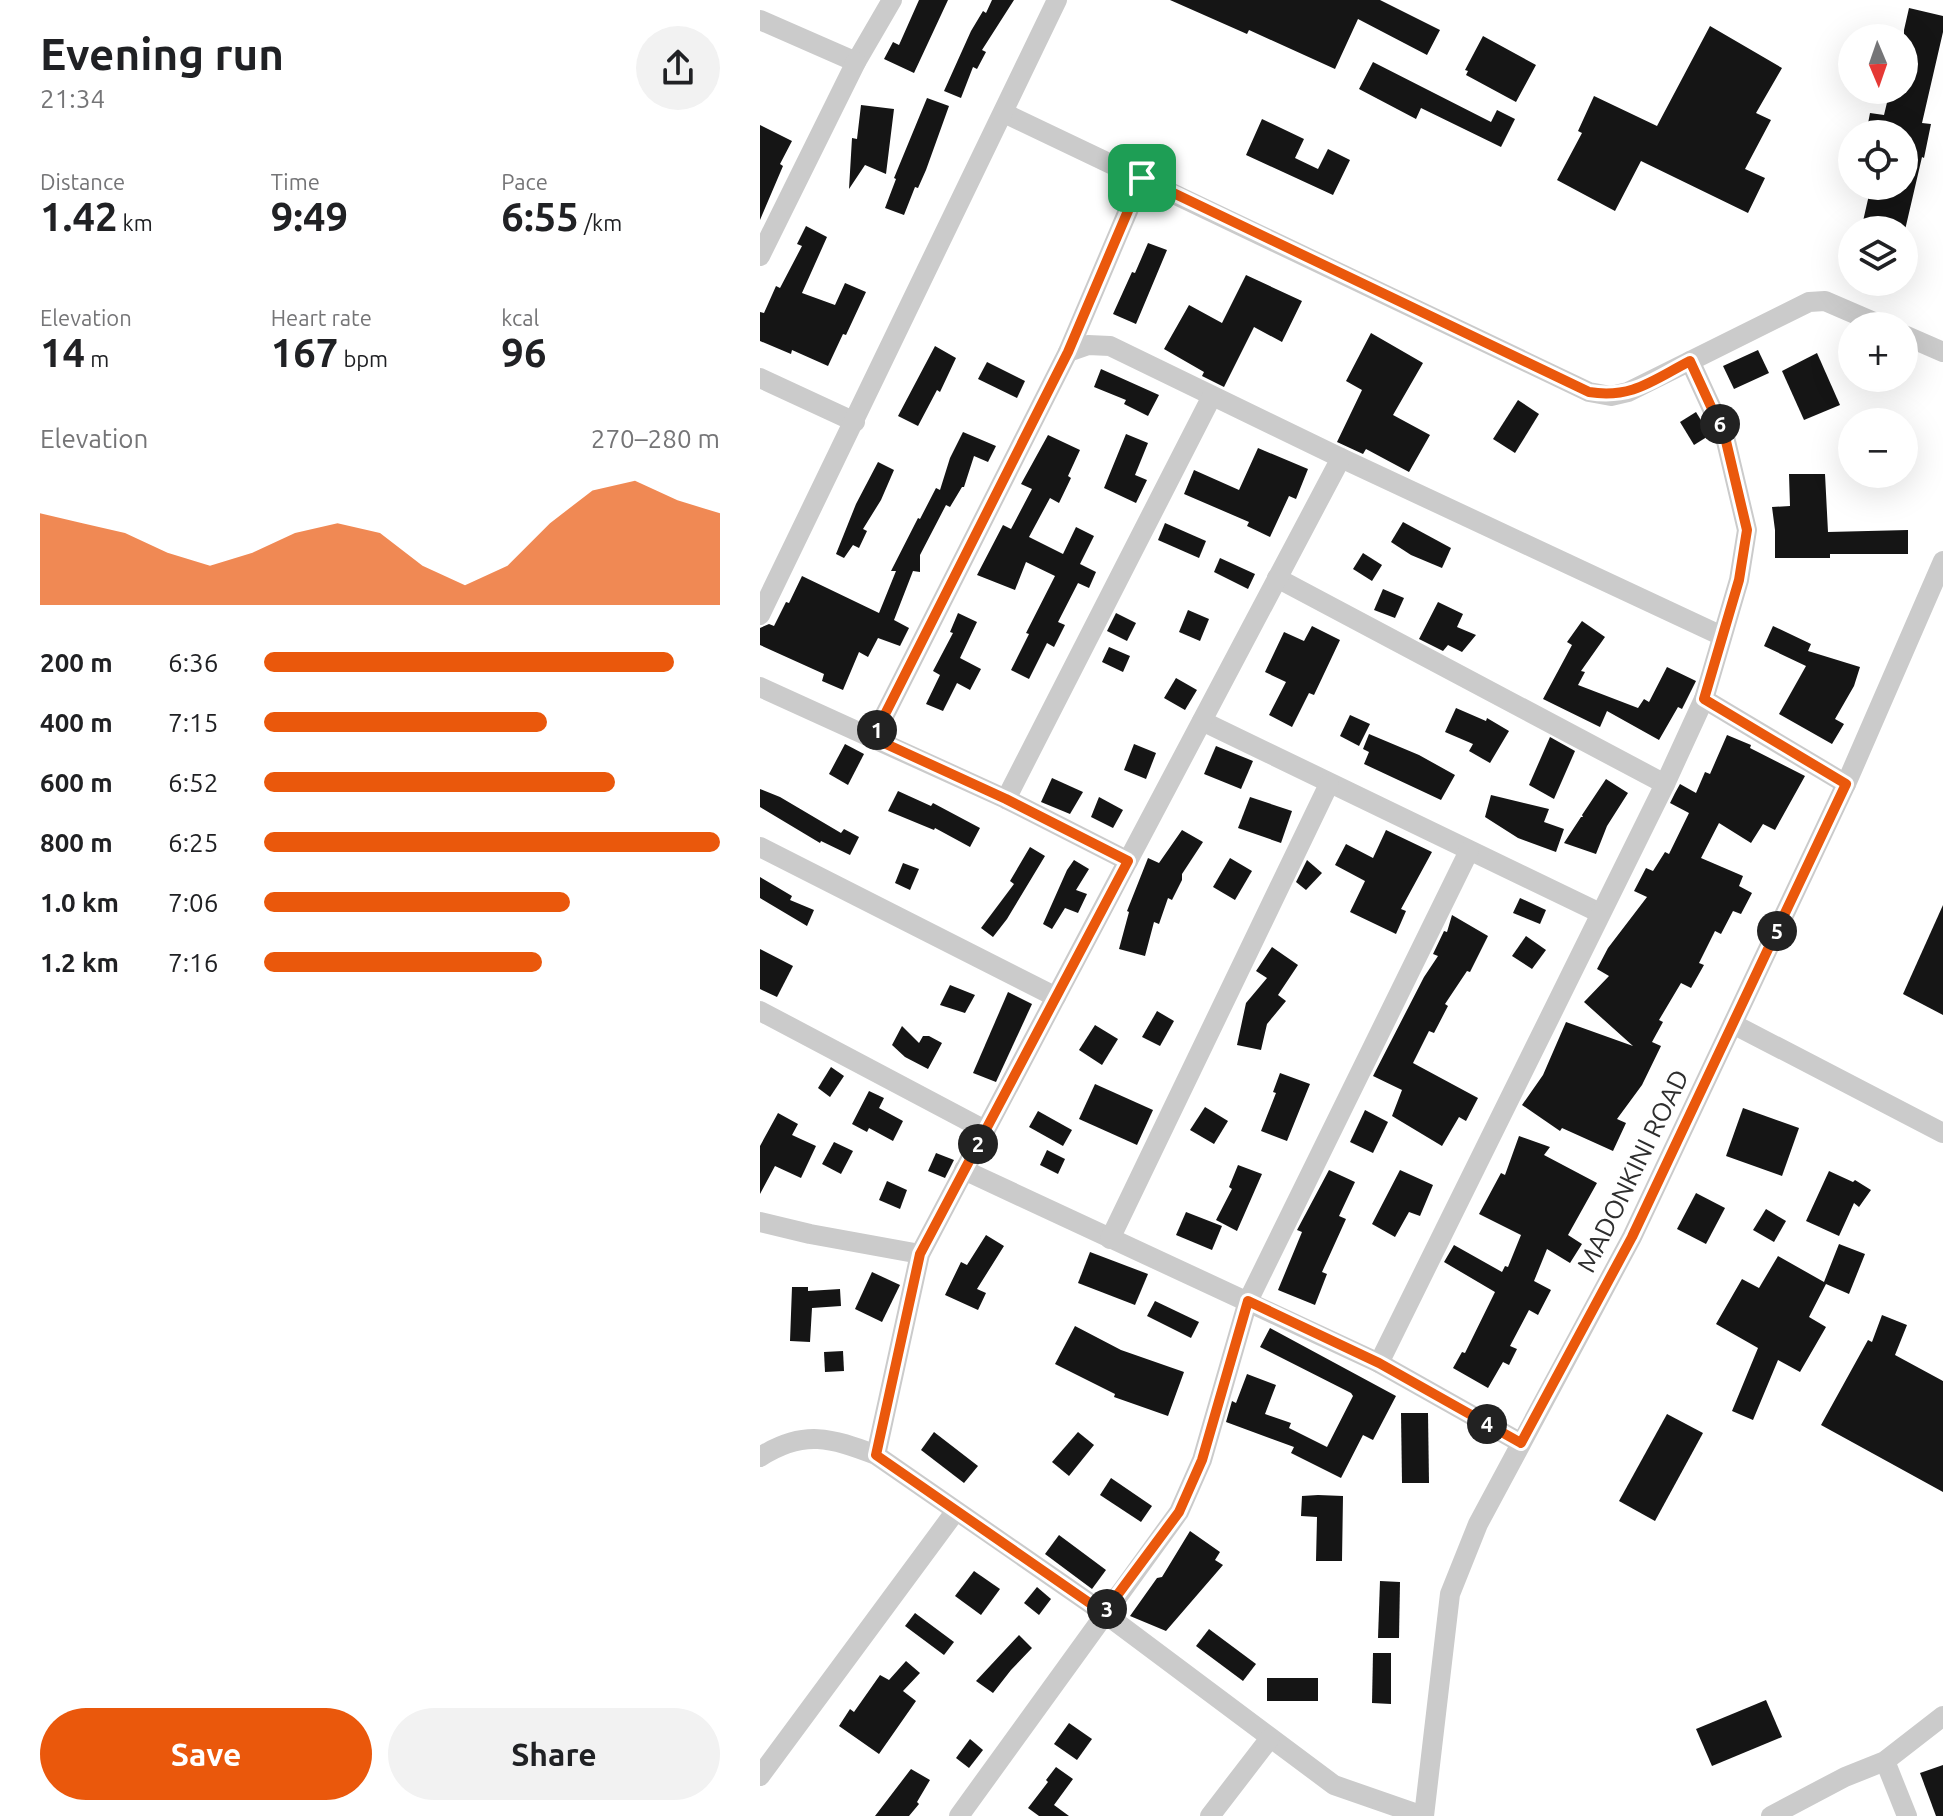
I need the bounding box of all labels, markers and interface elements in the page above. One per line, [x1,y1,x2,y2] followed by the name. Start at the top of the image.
[1838,24,1918,104] north arrow
[1838,24,1918,488] map controls
[636,26,720,110] button: share
[40,29,284,78] text: Evening run
[40,84,105,113] text: 21:34
[1838,120,1918,200] button: locate
[1108,144,1176,212] pin
[1120,156,1164,200] icon: arrive
[40,169,125,194] text: Distance
[271,169,320,194] text: Time
[501,169,548,194] text: Pace
[40,194,118,239] text: 1.42
[271,194,348,239] text: 9:49
[501,194,579,239] text: 6:55
[118,210,153,235] text: km
[579,210,622,235] text: /km
[1838,216,1918,296] button: layers
[40,305,132,330] text: Elevation
[271,305,372,330] text: Heart rate
[501,305,539,330] text: kcal
[1838,312,1918,392] button: +
[40,330,85,375] text: 14
[271,330,338,375] text: 167
[501,330,546,375] text: 96
[85,346,109,371] text: m
[338,346,388,371] text: bpm
[1700,404,1740,444] pin: 6
[1838,408,1918,488] button: −
[1714,411,1726,436] text: 6
[40,424,148,453] text: Elevation
[591,424,720,453] text: 270–280 m
[40,648,113,677] text: 200 m
[168,648,218,677] text: 6:36
[40,708,113,737] text: 400 m
[168,708,218,737] text: 7:15
[857,710,897,750] pin: 1
[871,717,883,742] text: 1
[40,768,113,797] text: 600 m
[168,768,218,797] text: 6:52
[40,828,113,857] text: 800 m
[168,828,218,857] text: 6:25
[40,888,119,917] text: 1.0 km
[168,888,218,917] text: 7:06
[1757,911,1797,951] pin: 5
[1771,918,1783,943] text: 5
[40,948,119,977] text: 1.2 km
[168,948,218,977] text: 7:16
[1571,1065,1694,1277] street label: MADONKINI ROAD
[958,1124,998,1164] pin: 2
[972,1131,984,1156] text: 2
[1467,1404,1507,1444] pin: 4
[1481,1411,1493,1436] text: 4
[1087,1589,1127,1629] pin: 3
[1101,1596,1113,1621] text: 3
[40,1708,372,1800] button: Save
[388,1708,720,1800] button: Share

